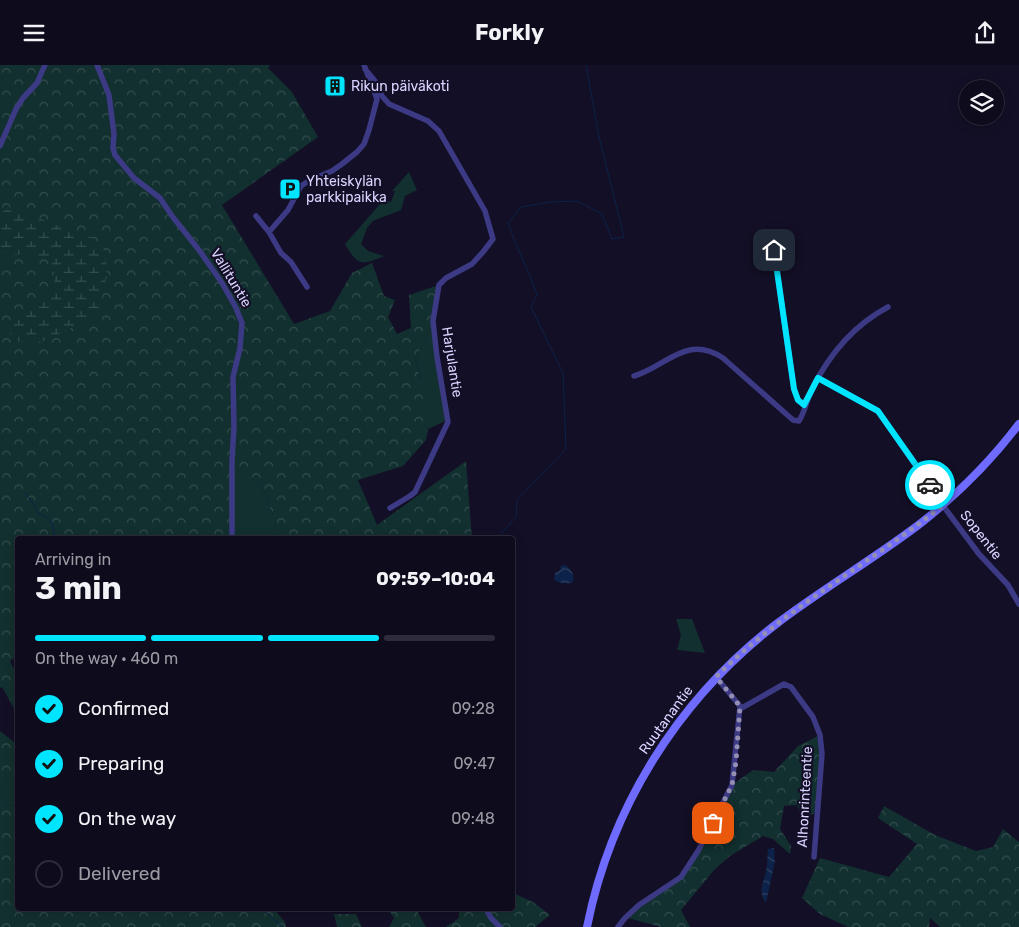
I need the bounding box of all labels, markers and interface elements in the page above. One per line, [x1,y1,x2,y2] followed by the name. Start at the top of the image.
[20,19,48,47] icon: menu
[475,19,544,46] text: Forkly
[971,19,999,47] icon: share
[323,74,347,98] building icon: Rikun päiväkoti
[351,78,450,95] place label: Rikun päiväkoti
[959,80,1004,125] map controls
[959,80,1004,125] button: layers
[306,173,387,206] place label: Yhteiskylän parkkipaikka
[278,177,302,201] parking icon: Yhteiskylän parkkipaikka
[753,229,795,271] pin
[760,236,788,264] icon: home
[207,246,255,310] street label: Vallituntie
[438,325,466,399] street label: Harjulantie
[905,460,955,510] courier
[916,471,944,499] icon: car
[956,507,1006,563] street label: Sopentie
[35,550,111,569] text: Arriving in
[376,567,495,590] text: 09:59–10:04
[35,569,122,607] text: 3 min
[35,649,178,668] text: On the way · 460 m
[635,682,697,758] street label: Ruutanantie
[35,695,63,723] icon: check
[78,697,169,720] text: Confirmed
[452,699,495,718] text: 09:28
[794,746,816,848] street label: Alhonrinteentie
[35,750,63,778] icon: check
[78,752,164,775] text: Preparing
[453,754,495,773] text: 09:47
[692,802,734,844] pin
[35,805,63,833] icon: check
[78,807,176,830] text: On the way
[451,809,495,828] text: 09:48
[699,809,727,837] icon: bag
[78,862,161,885] text: Delivered

